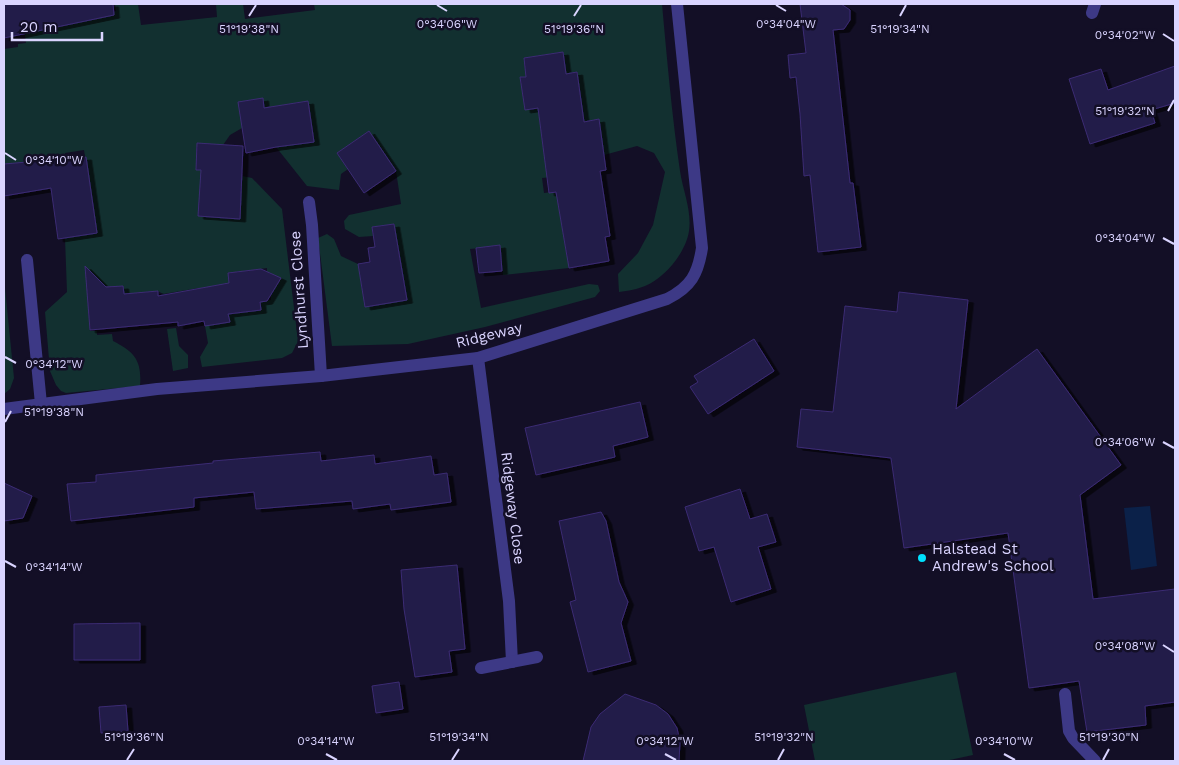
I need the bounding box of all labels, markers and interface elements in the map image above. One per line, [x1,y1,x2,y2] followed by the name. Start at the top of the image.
[12,10,102,42] scale bar
[417,17,478,31] text: 0°34'06"W
[756,17,817,31] text: 0°34'04"W
[20,18,58,36] text: 20 m
[219,22,279,36] text: 51°19'38"N
[544,22,604,36] text: 51°19'36"N
[870,22,930,36] text: 51°19'34"N
[1095,28,1156,42] text: 0°34'02"W
[1095,104,1155,118] text: 51°19'32"N
[25,153,83,167] text: 0°34'10"W
[286,230,312,350] street label: Lyndhurst Close
[1095,231,1156,245] text: 0°34'04"W
[454,318,524,352] street label: Ridgeway
[25,357,83,371] text: 0°34'12"W
[24,405,84,419] text: 51°19'38"N
[1095,435,1156,449] text: 0°34'06"W
[497,451,529,565] street label: Ridgeway Close
[932,540,1054,575] place label: Halstead St Andrew's School
[916,552,928,564] marker: Halstead St Andrew's School
[25,560,83,574] text: 0°34'14"W
[1095,639,1156,653] text: 0°34'08"W
[104,730,164,744] text: 51°19'36"N
[429,730,489,744] text: 51°19'34"N
[754,730,814,744] text: 51°19'32"N
[1079,730,1139,744] text: 51°19'30"N
[297,734,355,748] text: 0°34'14"W
[636,734,694,748] text: 0°34'12"W
[975,734,1033,748] text: 0°34'10"W

